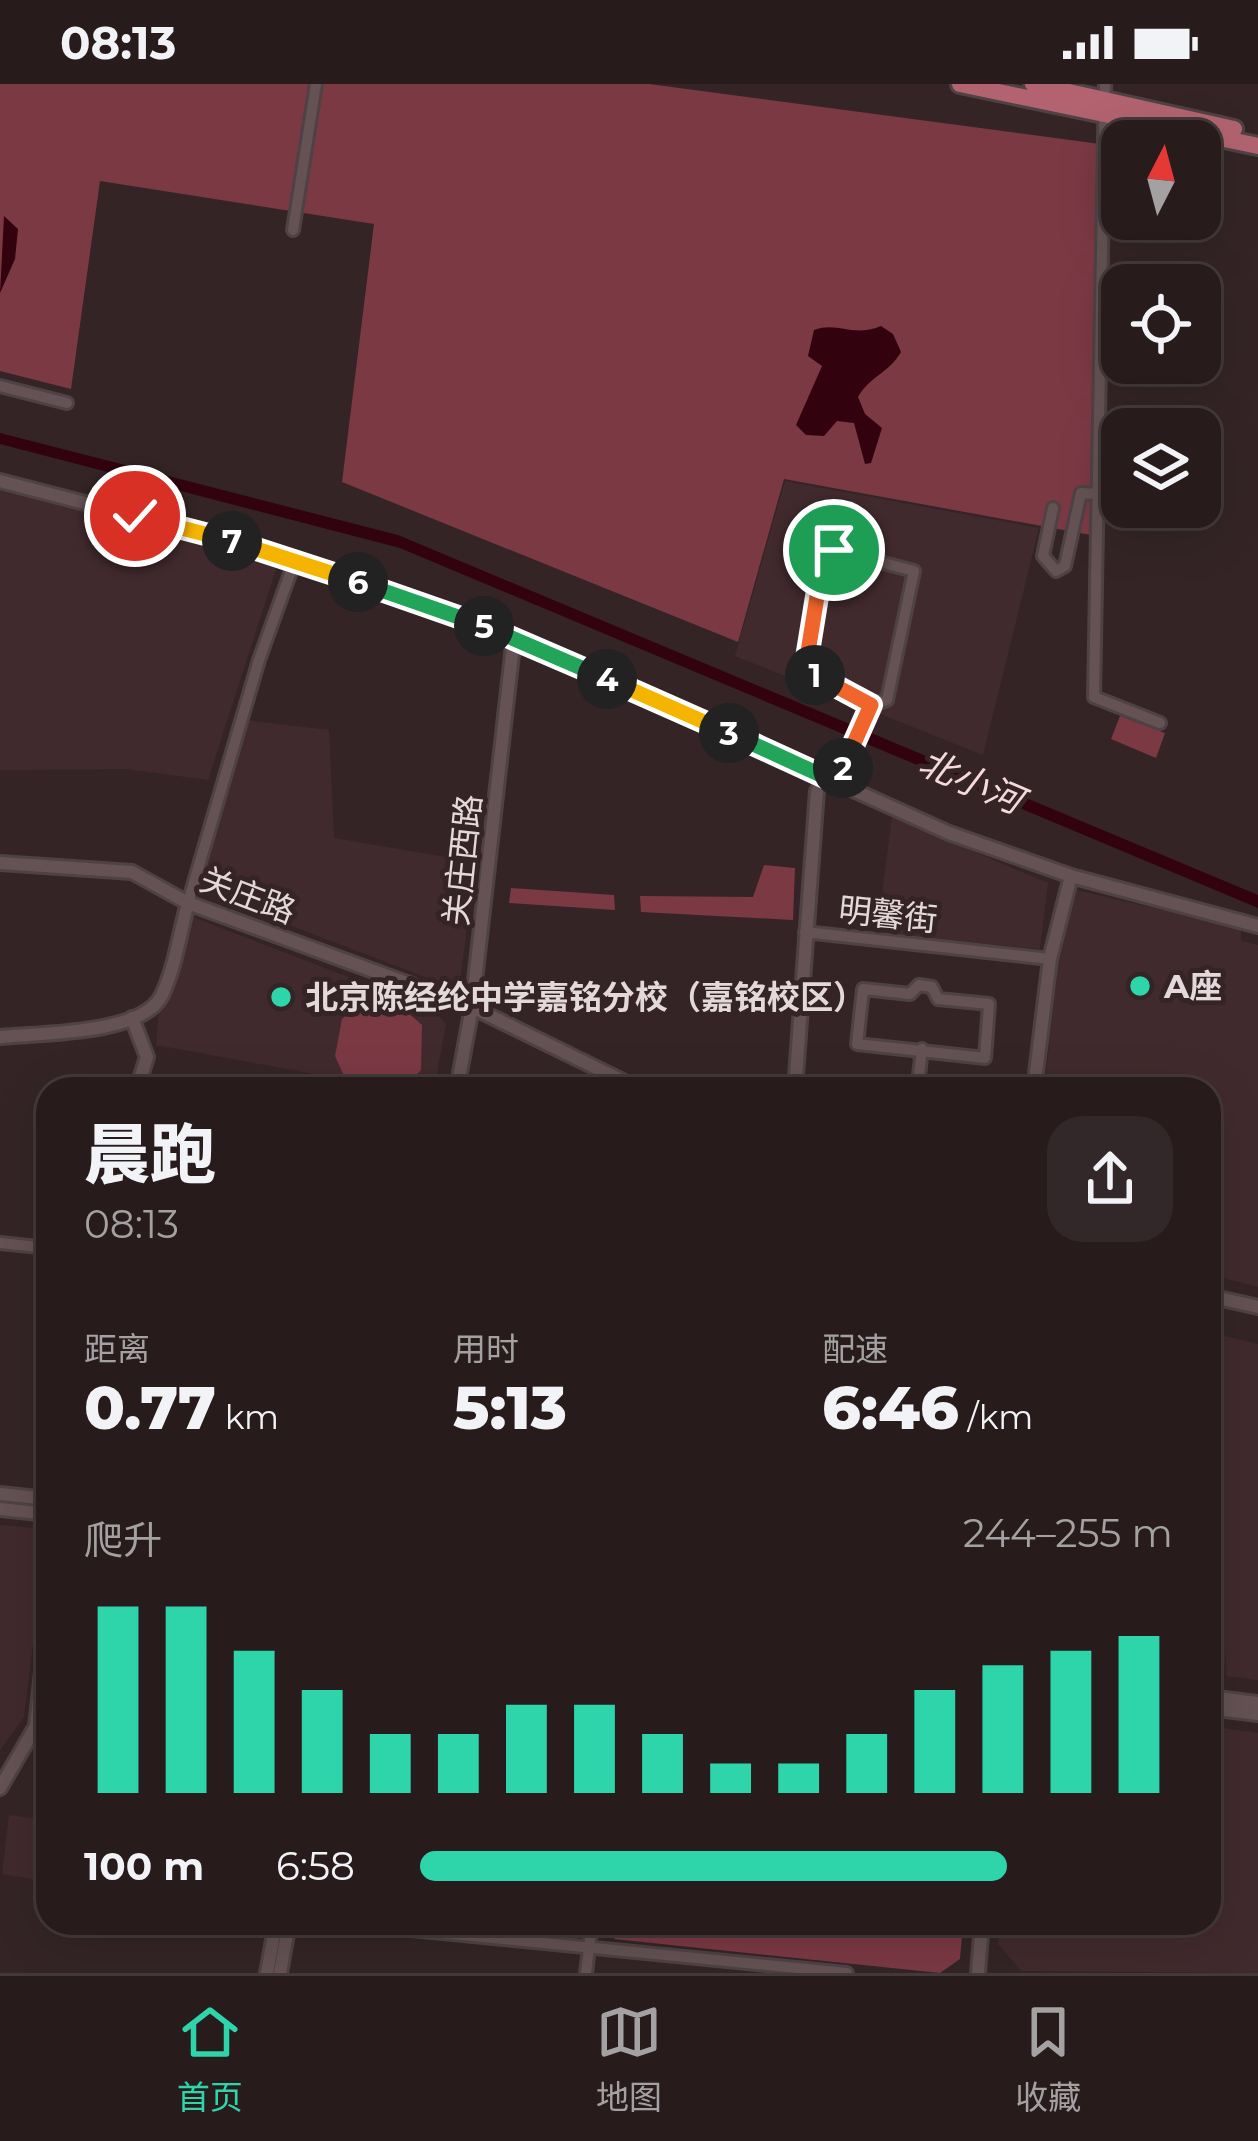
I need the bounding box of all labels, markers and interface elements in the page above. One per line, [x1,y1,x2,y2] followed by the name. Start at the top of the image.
[60,15,176,70] text: 08:13
[1101,120,1221,240] north arrow
[1101,120,1221,528] map controls
[1101,264,1221,384] button: locate
[1101,408,1221,528] button: layers
[84,465,186,567] pin
[102,483,168,549] icon: check
[783,499,885,601] pin
[202,511,262,571] pin: 7
[801,517,867,583] icon: arrive
[222,521,242,561] text: 7
[328,552,388,612] pin: 6
[347,562,369,602] text: 6
[454,596,514,656] pin: 5
[474,606,494,646] text: 5
[785,645,845,705] pin: 1
[577,649,637,709] pin: 4
[809,655,821,695] text: 1
[596,659,618,699] text: 4
[699,703,759,763] pin: 3
[719,713,739,753] text: 3
[813,738,873,798] pin: 2
[913,740,1035,825] water label: 北小河
[833,748,853,788] text: 2
[435,792,489,928] street label: 关庄西路
[195,859,301,931] street label: 关庄路
[837,889,939,939] street label: 明馨街
[1163,966,1222,1006] place label: A座
[1127,973,1153,999] marker: A座
[305,977,866,1017] place label: 北京陈经纶中学嘉铭分校（嘉铭校区）
[268,984,294,1010] marker: 北京陈经纶中学嘉铭分校（嘉铭校区）
[84,1114,216,1195] text: 晨跑
[1047,1116,1173,1242] button: share
[84,1200,179,1248] text: 08:13
[84,1329,150,1369] text: 距离
[453,1329,519,1369] text: 用时
[822,1329,888,1369] text: 配速
[84,1371,216,1444] text: 0.77
[453,1371,567,1444] text: 5:13
[822,1371,959,1444] text: 6:46
[216,1397,279,1437] text: km
[959,1397,1033,1437] text: /km
[963,1509,1173,1557] text: 244–255 m
[84,1516,162,1564] text: 爬升
[84,1842,204,1890] text: 100 m
[276,1842,355,1890] text: 6:58
[177,1999,243,2119] tab: 首页
[596,1999,662,2119] tab: 地图
[1015,1999,1081,2119] tab: 收藏

